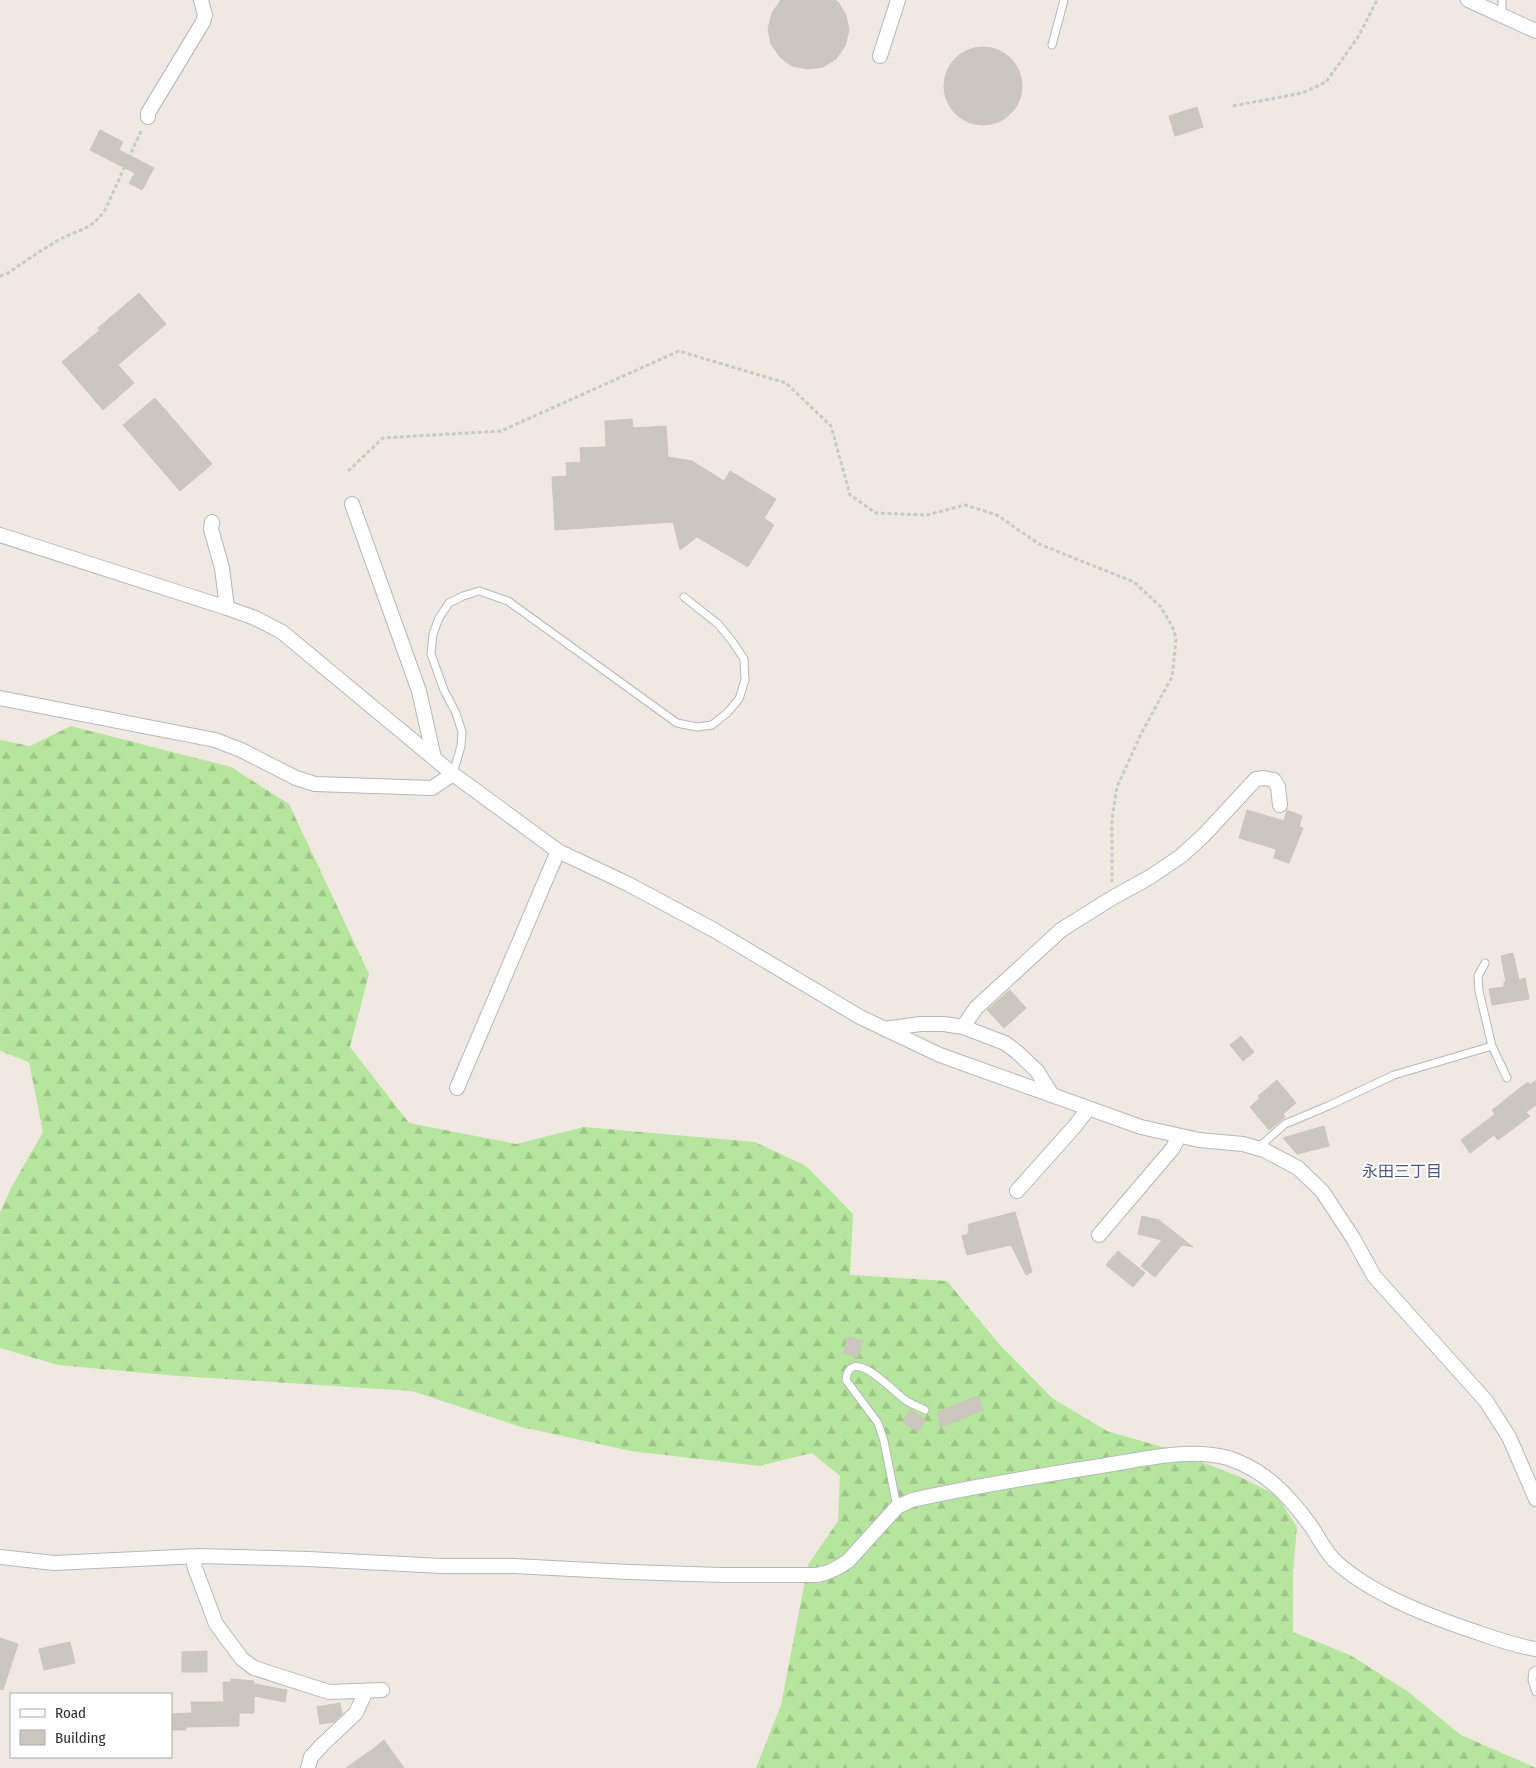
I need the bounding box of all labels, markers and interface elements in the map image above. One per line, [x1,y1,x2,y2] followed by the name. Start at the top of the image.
[1362,1162,1442,1181] district label: 永田三丁目
[10,1693,172,1758] legend
[55,1704,86,1722] text: Road
[55,1729,106,1747] text: Building

